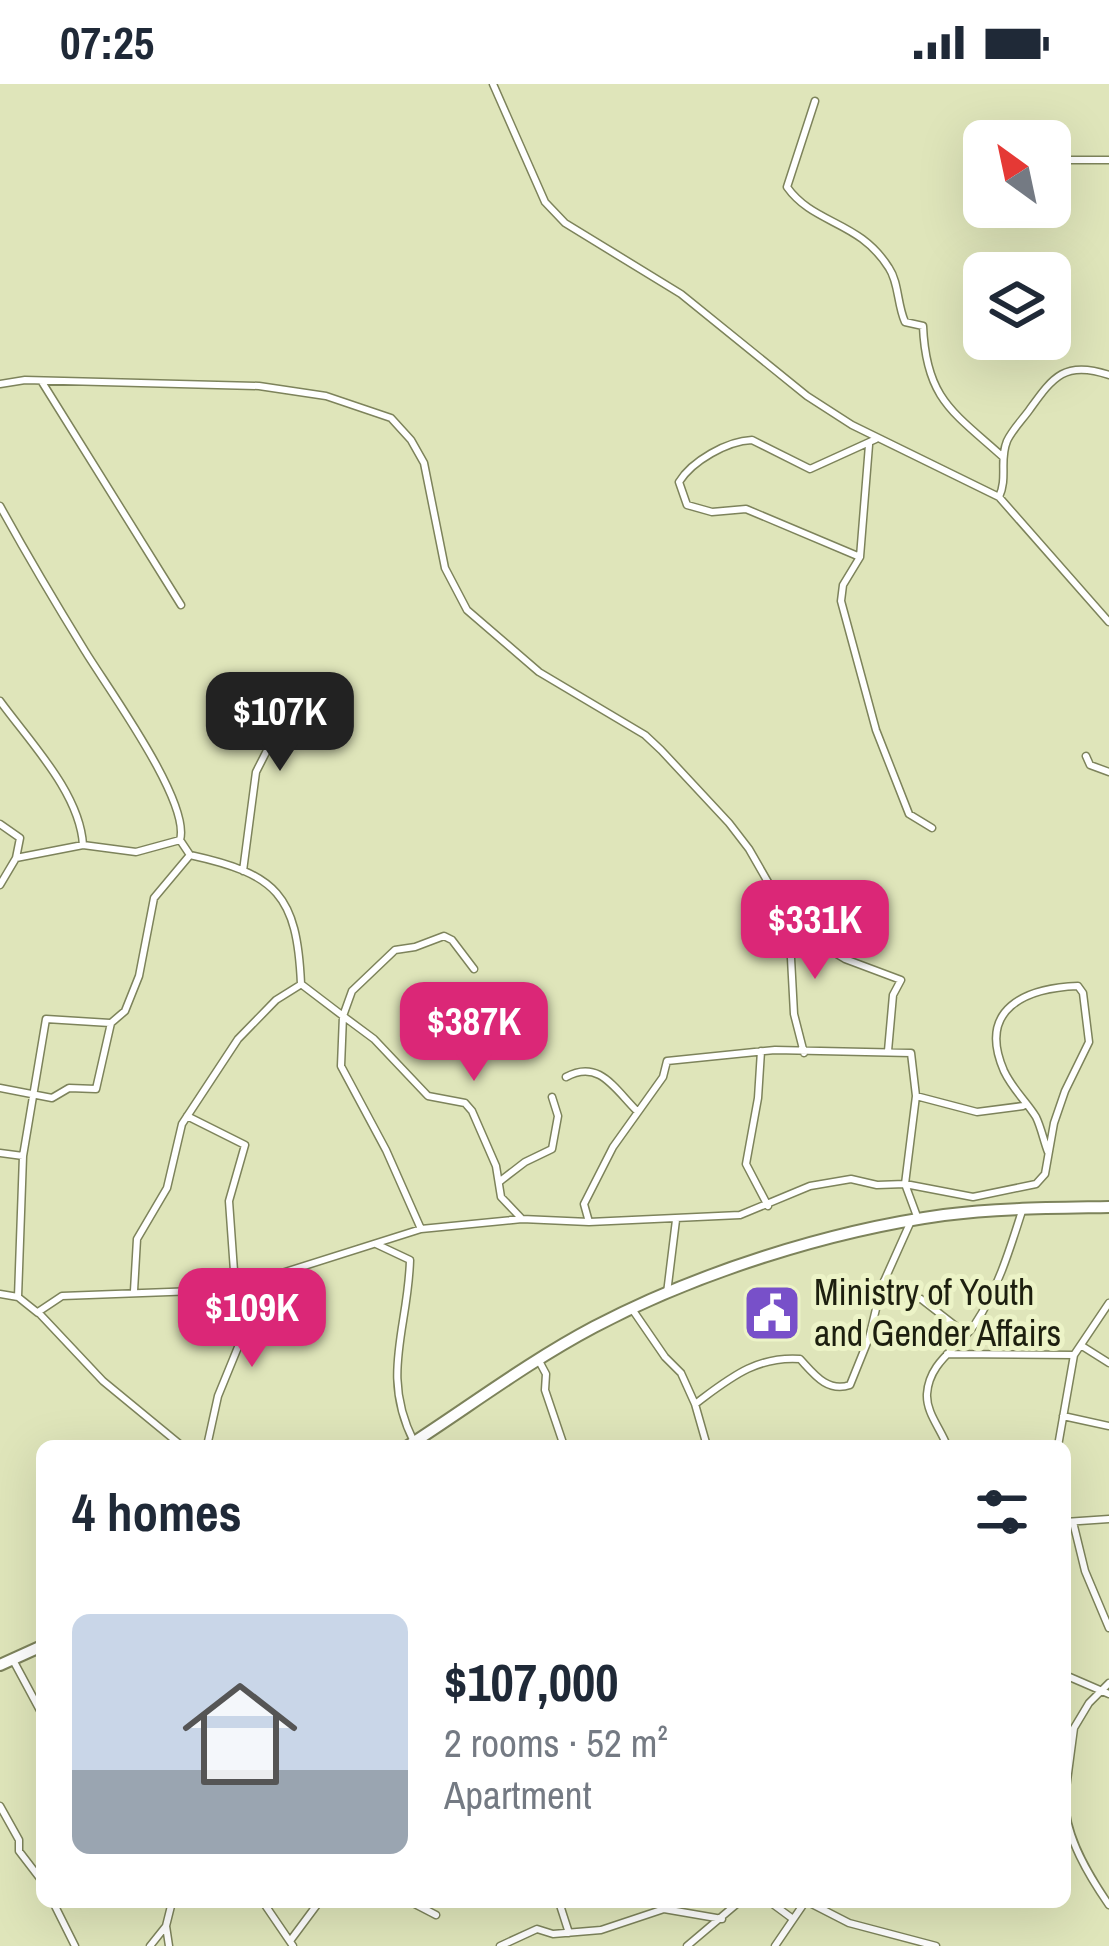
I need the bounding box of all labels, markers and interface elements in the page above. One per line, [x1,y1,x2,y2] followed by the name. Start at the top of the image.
[60,12,154,73] text: 07:25
[963,120,1071,228] north arrow
[963,120,1071,360] map controls
[963,252,1071,360] button: layers
[196,672,364,774] pin: $107K
[233,685,327,737] text: $107K
[731,880,899,982] pin: $331K
[768,893,862,945] text: $331K
[390,982,558,1084] pin: $387K
[427,995,521,1047] text: $387K
[168,1268,336,1370] pin: $109K
[814,1268,1061,1357] place label: Ministry of Youth and Gender Affairs
[205,1281,299,1333] text: $109K
[741,1282,803,1344] public building icon: Ministry of Youth and Gender Affairs
[72,1478,242,1547] text: 4 homes
[969,1479,1035,1545] icon: filters
[444,1648,618,1717] text: $107,000
[168,1662,312,1806] icon: home
[444,1717,668,1769] text: 2 rooms · 52 m²
[444,1769,592,1821] text: Apartment

